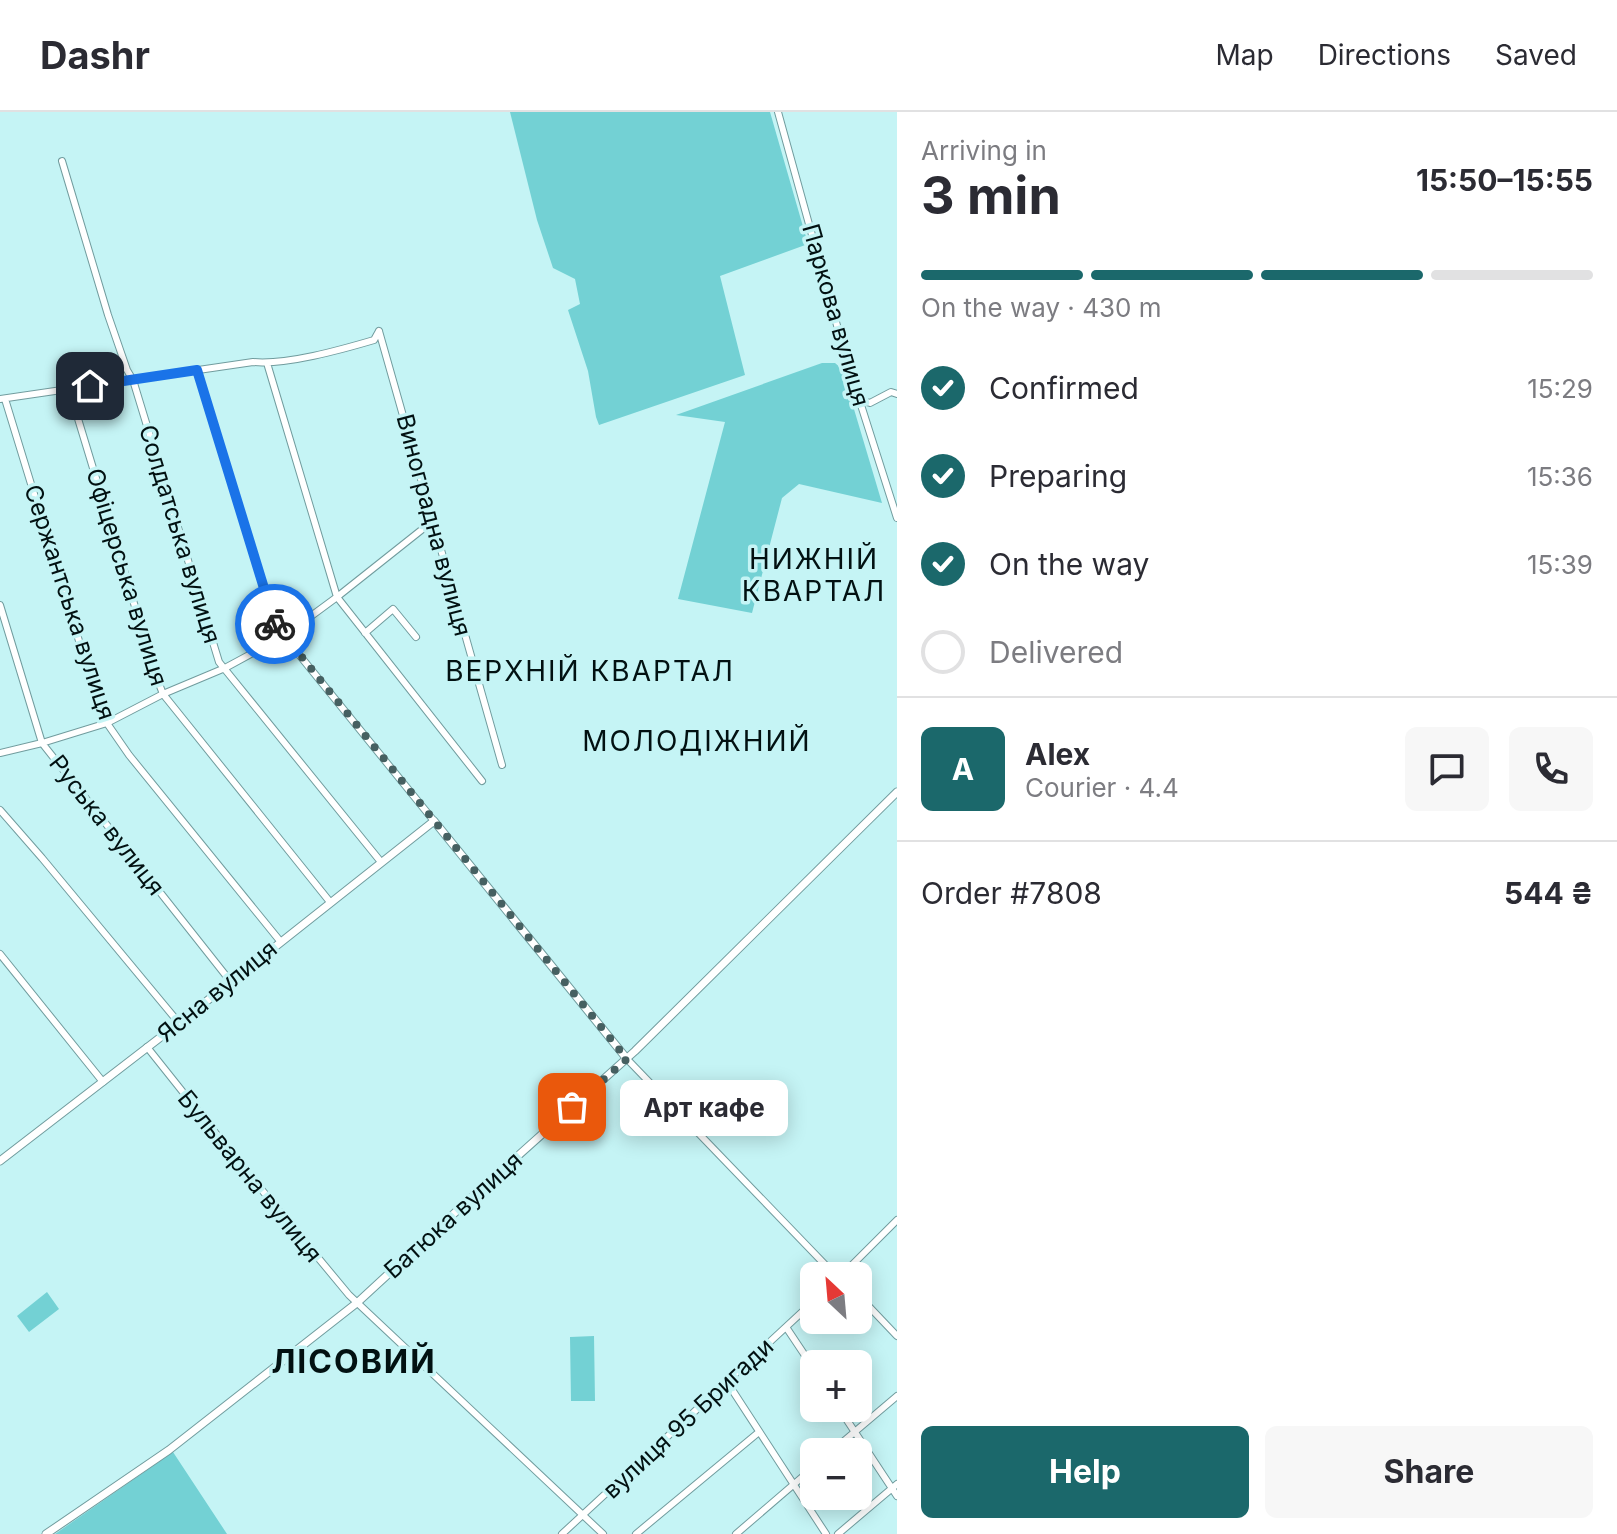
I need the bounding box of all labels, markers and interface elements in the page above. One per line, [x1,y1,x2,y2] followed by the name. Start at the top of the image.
[40,32,150,78] text: Dashr
[1215,38,1274,72] text: Map
[1318,38,1451,72] text: Directions
[1495,38,1577,72] text: Saved
[921,135,1047,166] text: Arriving in
[1416,162,1593,198] text: 15:50–15:55
[921,164,1061,227] text: 3 min
[796,221,876,409] street label: Паркова вулиця
[921,292,1161,323] text: On the way · 430 m
[56,352,124,420] pin
[68,364,112,408] icon: home
[921,366,965,410] icon: check
[989,370,1139,406] text: Confirmed
[1527,373,1593,404] text: 15:29
[390,411,478,639] street label: Виноградна вулиця
[133,421,227,647] street label: Солдатська вулиця
[921,454,965,498] icon: check
[989,458,1127,494] text: Preparing
[1527,461,1593,492] text: 15:36
[80,465,174,689] street label: Офіцерська вулиця
[18,481,122,723] street label: Сержантська вулиця
[742,541,886,608] district label: НИЖНІЙ КВАРТАЛ
[921,542,965,586] icon: check
[989,546,1149,582] text: On the way
[1527,549,1593,580] text: 15:39
[235,584,315,664] courier
[253,602,297,646] icon: bike
[989,634,1123,670] text: Delivered
[445,653,735,688] district label: ВЕРХНІЙ КВАРТАЛ
[582,723,812,758] district label: МОЛОДІЖНИЙ
[1405,727,1489,811] button: chat
[1509,727,1593,811] button: phone
[1025,736,1090,772] text: Alex
[43,749,171,901] street label: Руська вулиця
[952,751,974,787] text: A
[1025,772,1179,803] text: Courier · 4.4
[921,875,1102,911] text: Order #7808
[1504,875,1593,911] text: 544 ₴
[151,934,283,1048] street label: Ясна вулиця
[538,1073,606,1141] pin
[620,1079,788,1135] callout: Арт кафе
[172,1084,328,1268] street label: Бульварна вулиця
[550,1085,594,1129] icon: bag
[643,1092,765,1123] text: Арт кафе
[378,1145,528,1285] street label: Батюка вулиця
[800,1262,872,1334] north arrow
[800,1262,872,1510] map controls
[597,1332,779,1504] street label: вулиця 95 Бригади
[271,1342,437,1381] district label: ЛІСОВИЙ
[800,1350,872,1422] button: +
[921,1426,1249,1518] button: Help
[1265,1426,1593,1518] button: Share
[800,1438,872,1510] button: −

